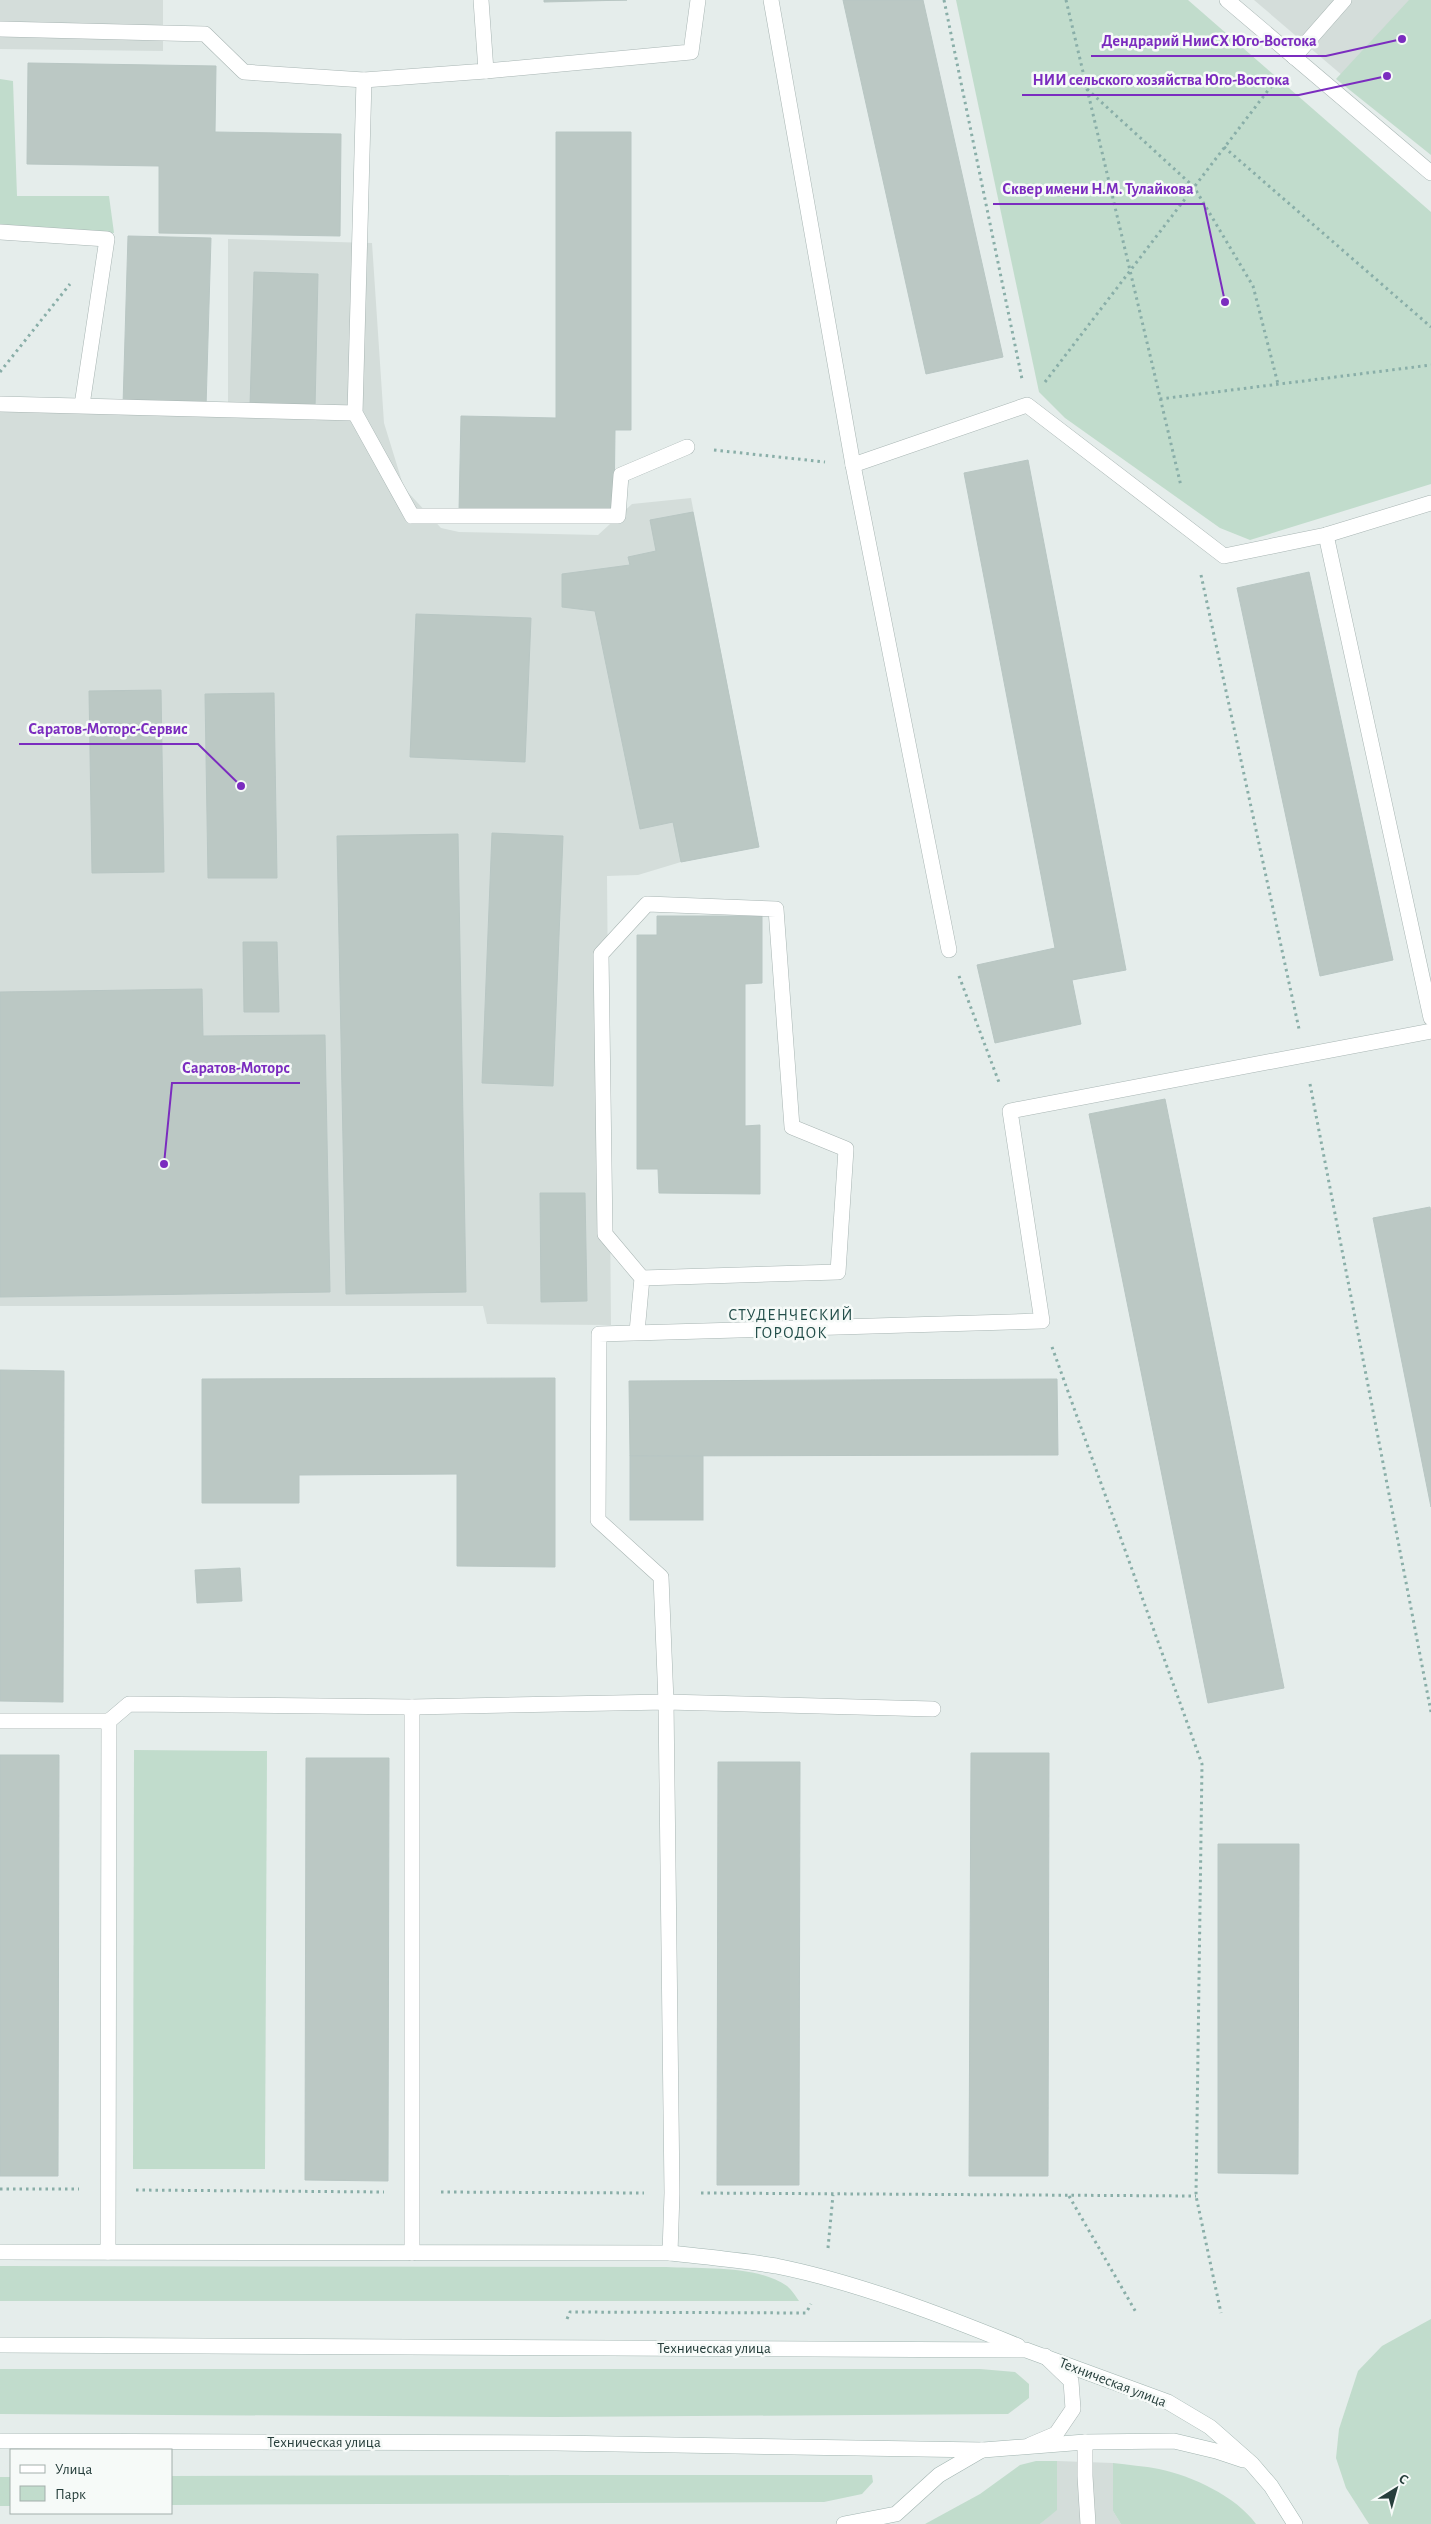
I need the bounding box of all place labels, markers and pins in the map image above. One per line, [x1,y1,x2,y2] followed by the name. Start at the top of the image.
[1091,25,1326,56] callout: Дендрарий НииСХ Юго-Востока
[1022,64,1299,95] callout: НИИ сельского хозяйства Юго-Востока
[993,173,1204,204] callout: Сквер имени Н.М. Тулайкова
[19,713,198,744] callout: Саратов-Моторс-Сервис
[172,1052,300,1083] callout: Саратов-Моторс

